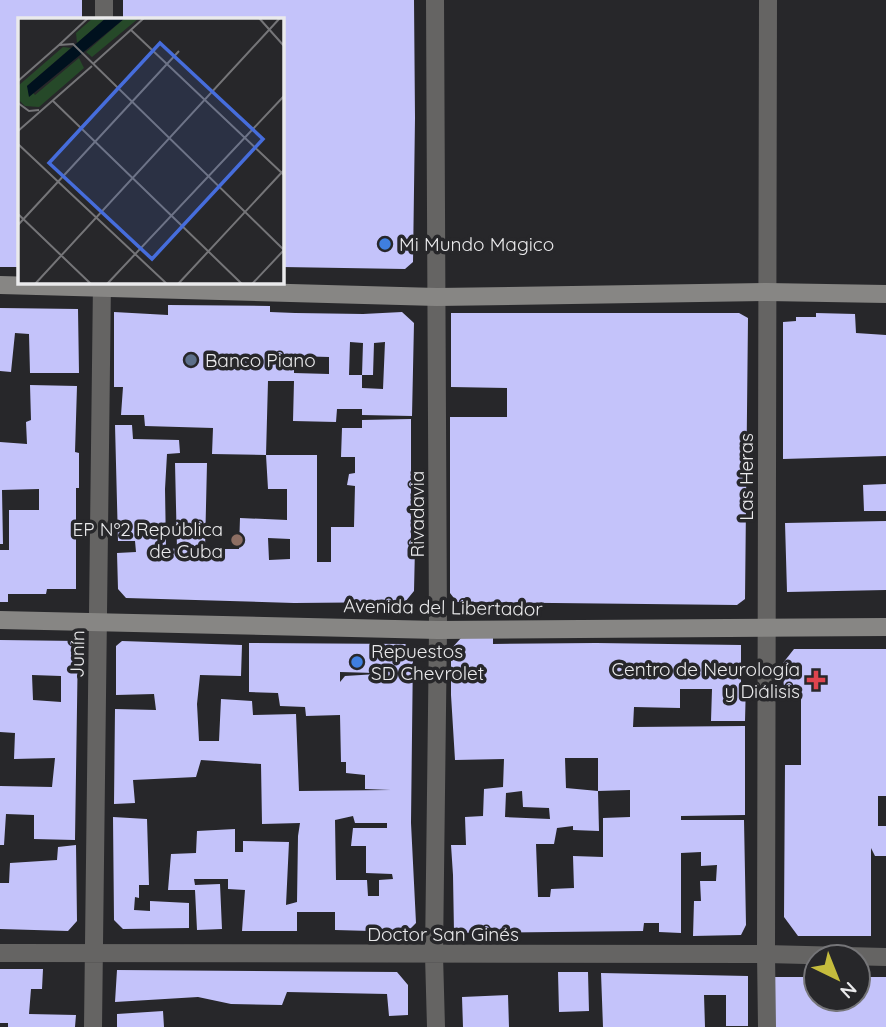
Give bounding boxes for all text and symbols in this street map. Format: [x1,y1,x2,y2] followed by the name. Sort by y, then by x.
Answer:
[18,18,284,284] inset map
[399,232,554,256] place label: Mi Mundo Magico
[377,236,393,252] marker: Mi Mundo Magico
[205,348,316,372] place label: Banco Piano
[183,352,199,368] marker: Banco Piano
[734,433,758,521] street label: Las Heras
[405,471,429,557] street label: Rivadavia
[73,517,223,563] place label: EP Nº2 República de Cuba
[229,532,245,548] marker: EP Nº2 República de Cuba
[343,593,544,621] street label: Avenida del Libertador
[65,630,89,678] street label: Junín
[371,639,484,685] place label: Repuestos SD Chevrolet
[349,654,365,670] marker: Repuestos SD Chevrolet
[612,657,800,703] place label: Centro de Neurología y Diálisis
[806,670,826,690] marker: Centro de Neurología y Diálisis
[367,922,519,946] street label: Doctor San Ginés
[802,943,872,1013] north arrow
[835,977,862,1004] text: N

